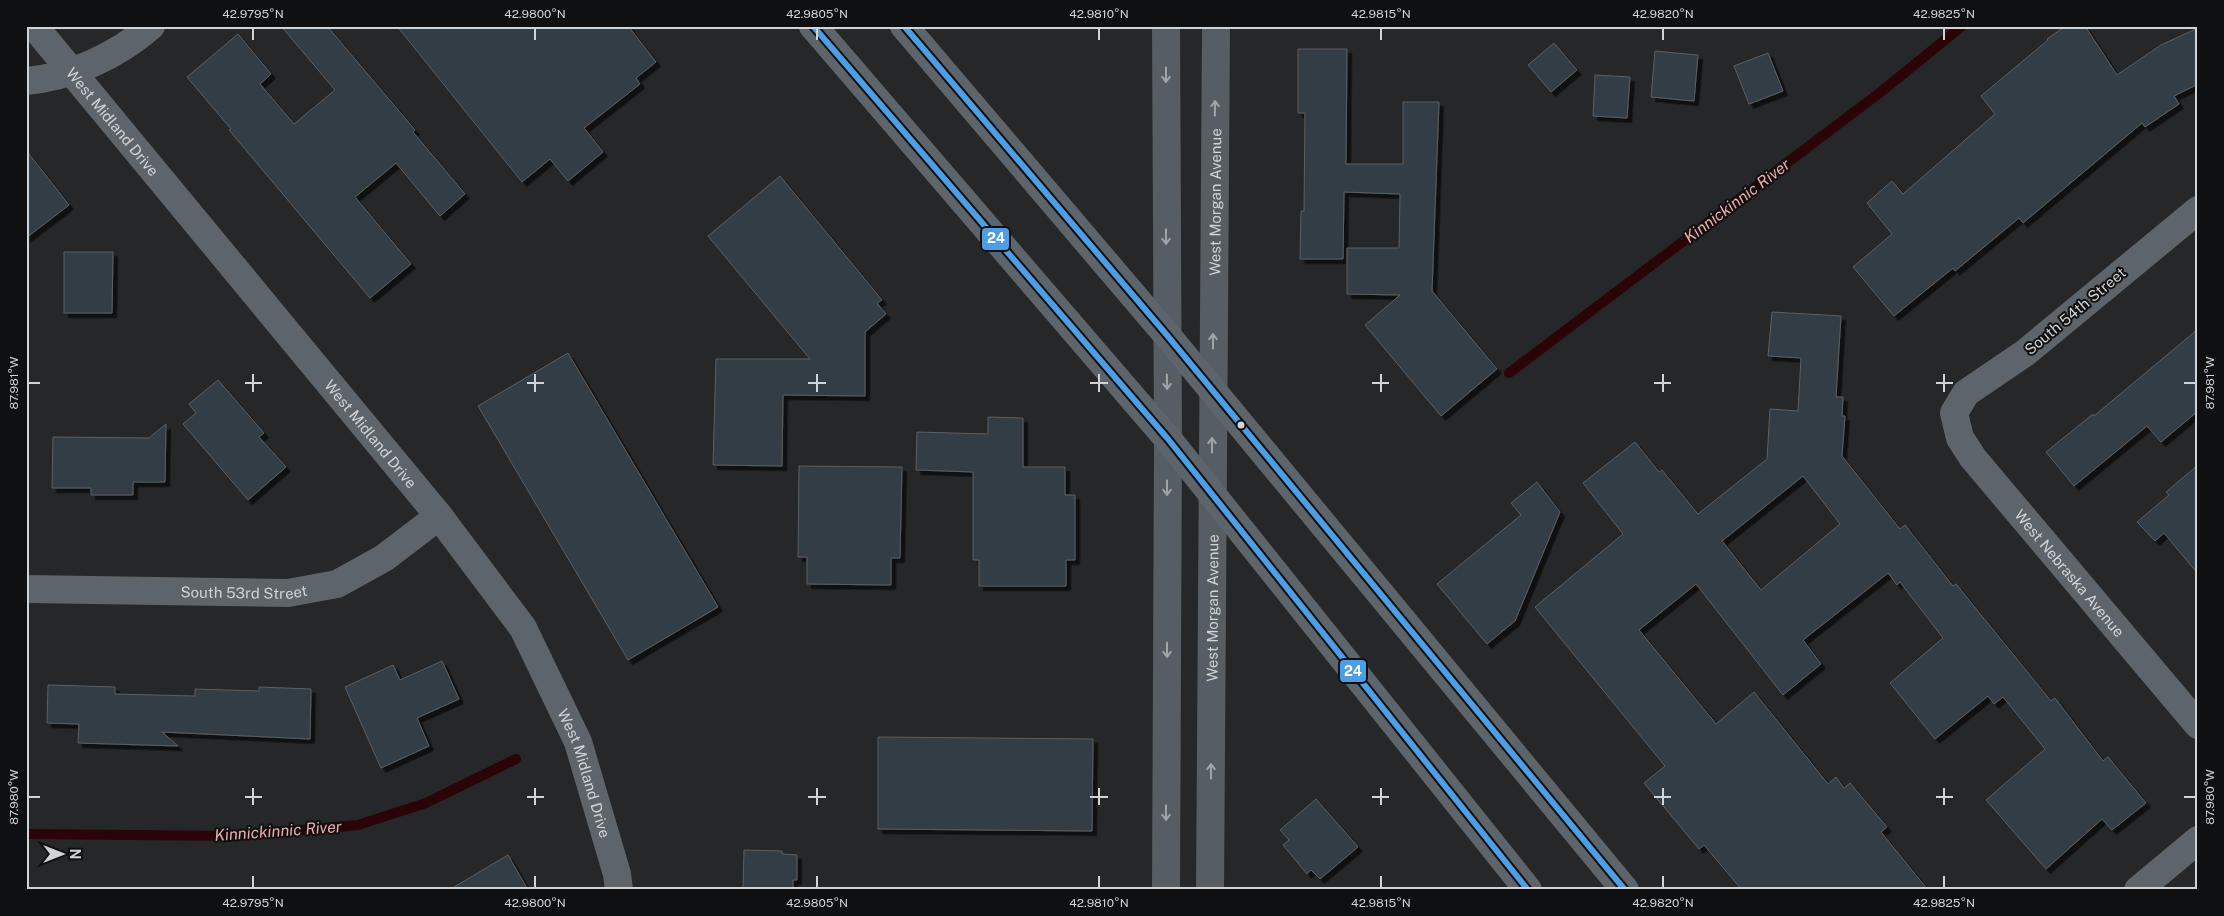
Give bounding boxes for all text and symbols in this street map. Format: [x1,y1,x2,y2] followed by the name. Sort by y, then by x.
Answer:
[222,7,284,21] text: 42.9795°N
[504,7,566,21] text: 42.9800°N
[786,7,848,21] text: 42.9805°N
[1069,7,1129,21] text: 42.9810°N
[1351,7,1411,21] text: 42.9815°N
[1632,7,1694,21] text: 42.9820°N
[1913,7,1975,21] text: 42.9825°N
[63,64,163,179] street label: West Midland Drive
[1161,66,1171,83] one-way arrow
[1210,101,1220,117] one-way arrow
[1206,128,1224,276] street label: West Morgan Avenue
[1680,154,1794,247] water label: Kinnickinnic River
[981,227,1010,251] line badge: 24
[1161,229,1171,245] one-way arrow
[987,230,1005,246] text: 24
[2021,264,2129,358] street label: South 54th Street
[1208,333,1217,349] one-way arrow
[7,356,21,410] text: 87.981°W
[2203,356,2217,410] text: 87.981°W
[1162,374,1172,390] one-way arrow
[321,376,421,491] street label: West Midland Drive
[1236,420,1246,430] unlabelled marker
[1208,438,1217,454] one-way arrow
[1162,480,1172,496] one-way arrow
[2012,506,2128,640] street label: West Nebraska Avenue
[1203,534,1221,682] street label: West Morgan Avenue
[181,581,309,602] street label: South 53rd Street
[1162,642,1172,658] one-way arrow
[1339,659,1367,683] line badge: 24
[1344,663,1362,679] text: 24
[555,706,614,840] street label: West Midland Drive
[1206,763,1216,780] one-way arrow
[7,769,21,825] text: 87.980°W
[2203,769,2217,825] text: 87.980°W
[1161,804,1171,821] one-way arrow
[214,817,343,845] water label: Kinnickinnic River
[38,828,88,878] north arrow
[67,849,83,859] text: N
[222,896,284,910] text: 42.9795°N
[504,896,566,910] text: 42.9800°N
[786,896,848,910] text: 42.9805°N
[1069,896,1129,910] text: 42.9810°N
[1351,896,1411,910] text: 42.9815°N
[1632,896,1694,910] text: 42.9820°N
[1913,896,1975,910] text: 42.9825°N

